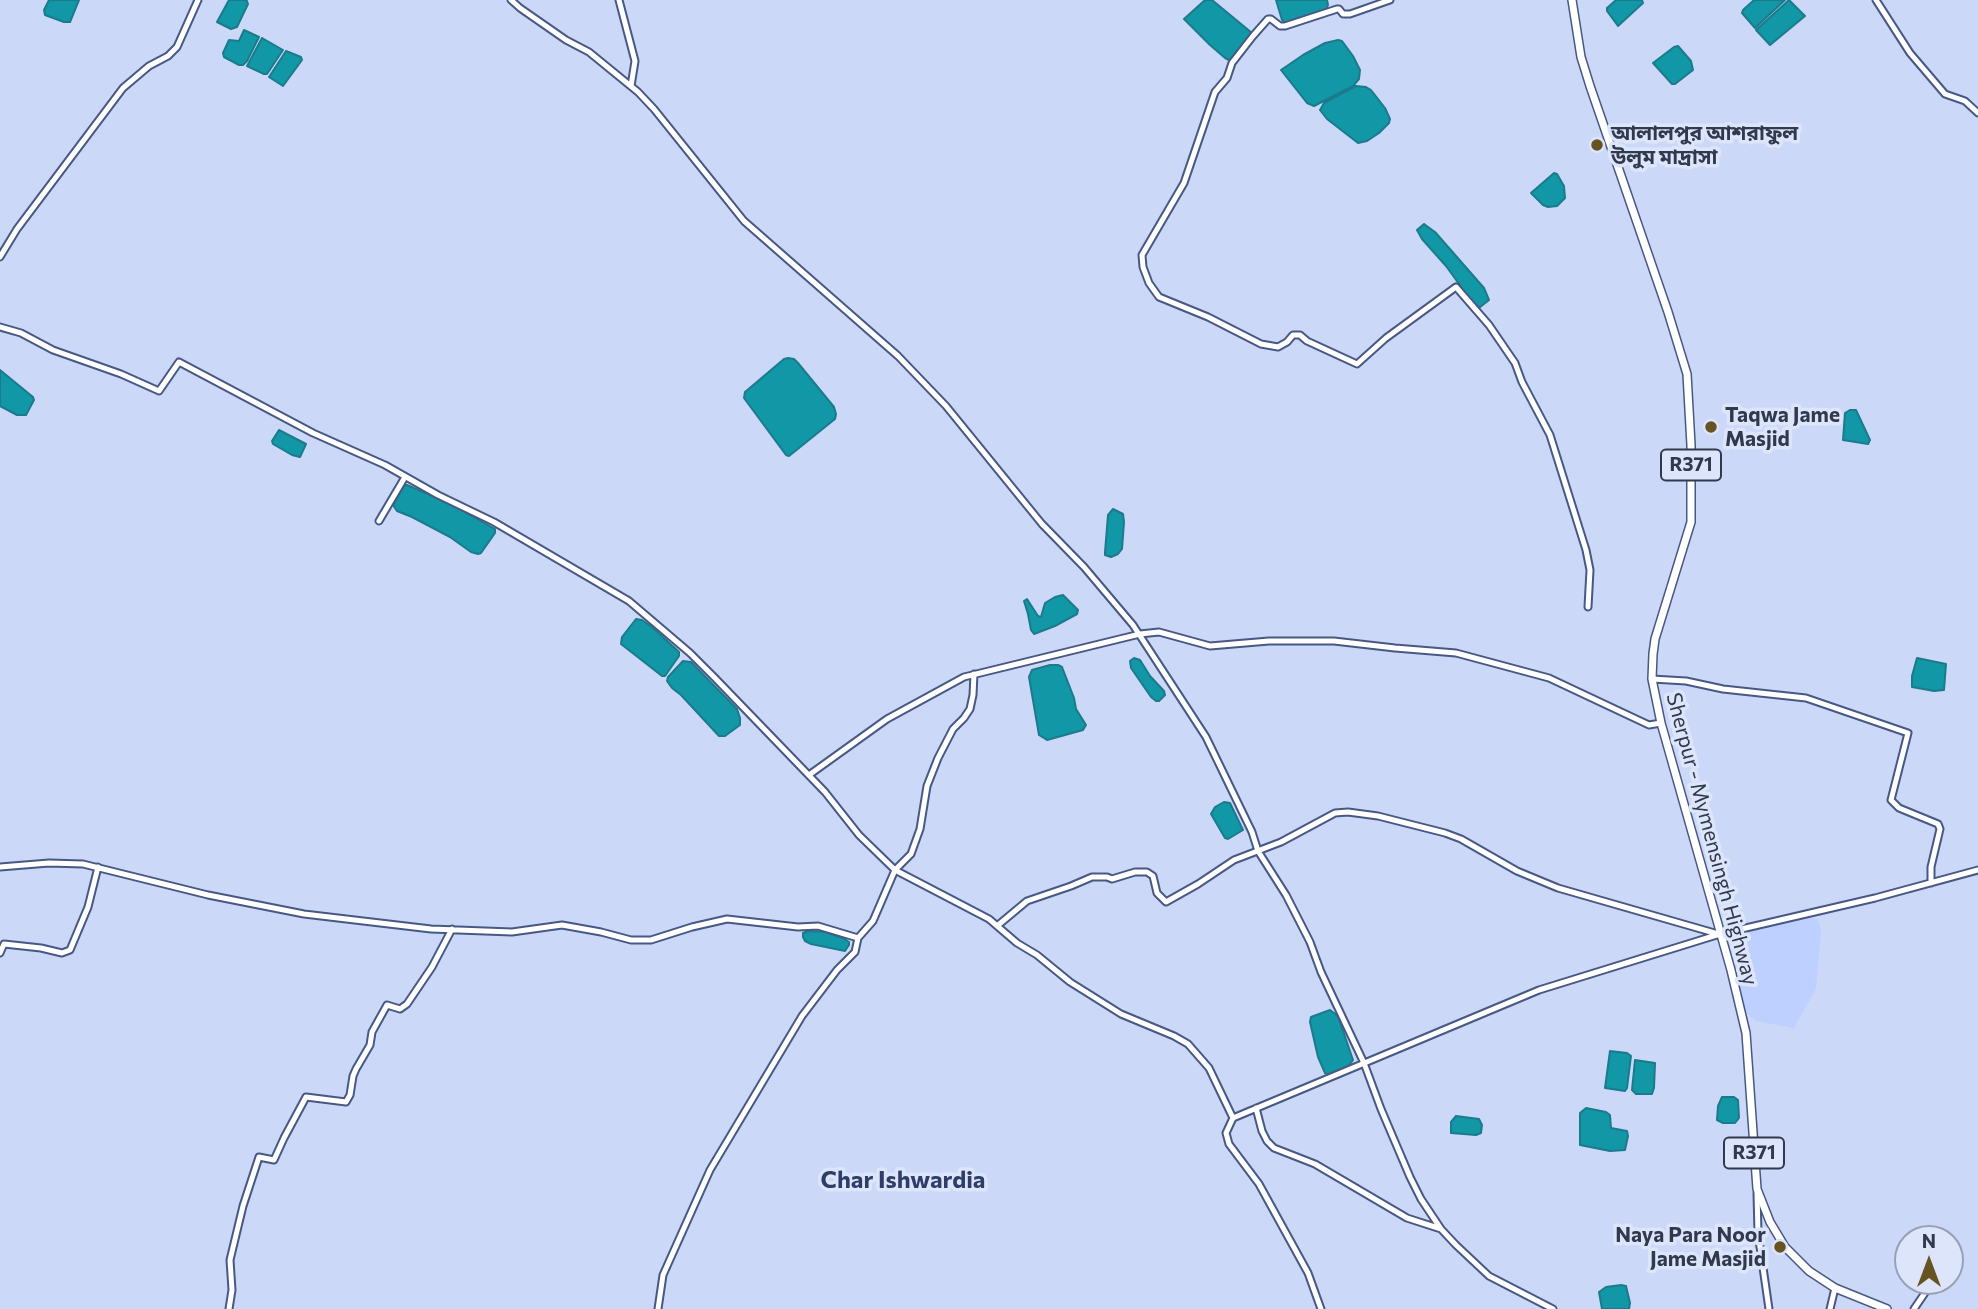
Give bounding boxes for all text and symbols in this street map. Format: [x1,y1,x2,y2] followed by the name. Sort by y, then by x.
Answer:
[1611,120,1798,170] place label: আলালপুর আশরাফুল উলুম মাদ্রাসা
[1589,137,1605,153] marker: আলালপুর আশরাফুল উলুম মাদ্রাসা
[1725,402,1840,452] place label: Taqwa Jame Masjid
[1703,419,1719,435] marker: Taqwa Jame Masjid
[1661,450,1721,480] road number: R371
[1661,690,1763,988] street label: Sherpur - Mymensingh Highway
[1724,1138,1784,1168] road number: R371
[820,1166,986,1194] district label: Char Ishwardia
[1615,1222,1766,1272] place label: Naya Para Noor Jame Masjid
[1894,1225,1964,1295] north arrow
[1922,1229,1936,1252] text: N
[1772,1239,1788,1255] marker: Naya Para Noor Jame Masjid

